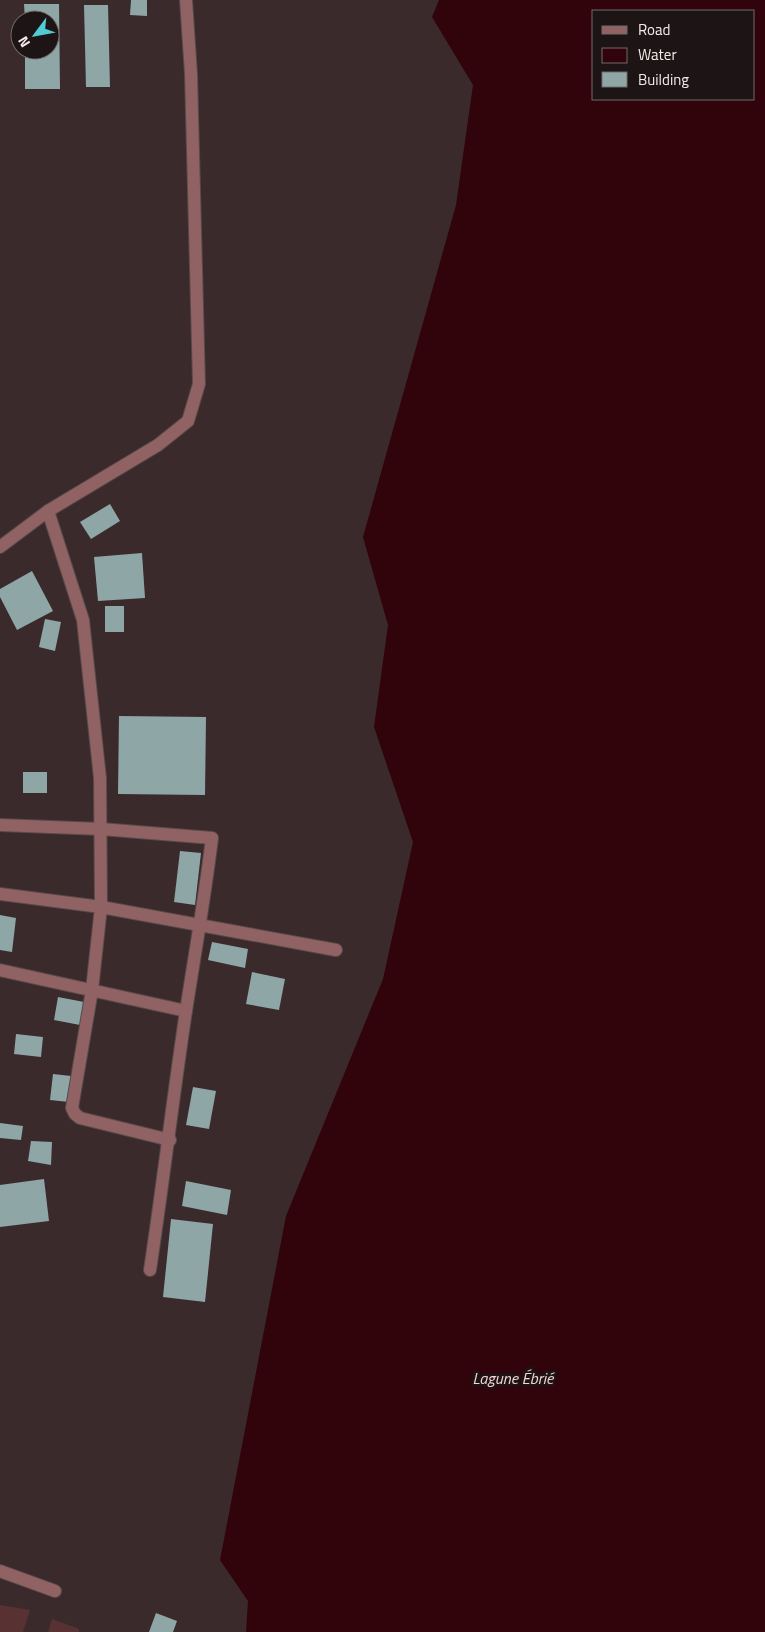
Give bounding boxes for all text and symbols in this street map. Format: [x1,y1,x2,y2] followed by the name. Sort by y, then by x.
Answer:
[10,10,60,60] north arrow
[592,10,755,100] legend
[638,18,670,41] text: Road
[12,32,35,52] text: N
[638,43,677,66] text: Water
[638,68,689,91] text: Building
[473,1366,555,1390] water label: Lagune Ébrié

